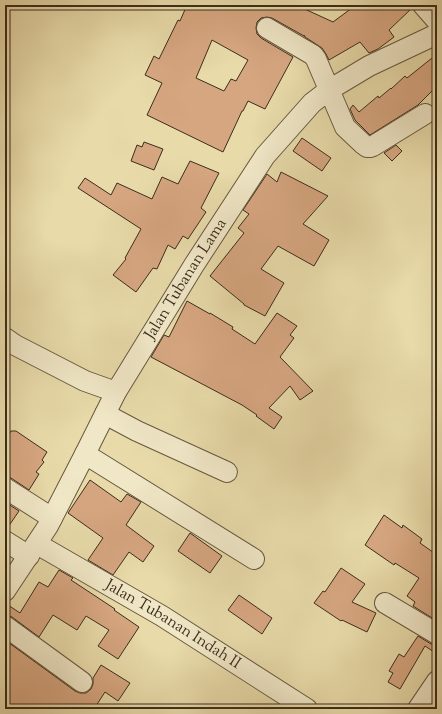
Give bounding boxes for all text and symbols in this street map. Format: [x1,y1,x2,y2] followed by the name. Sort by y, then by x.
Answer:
[139,213,233,345] street label: Jalan Tubanan Lama
[100,573,245,675] street label: Jalan Tubanan Indah II

